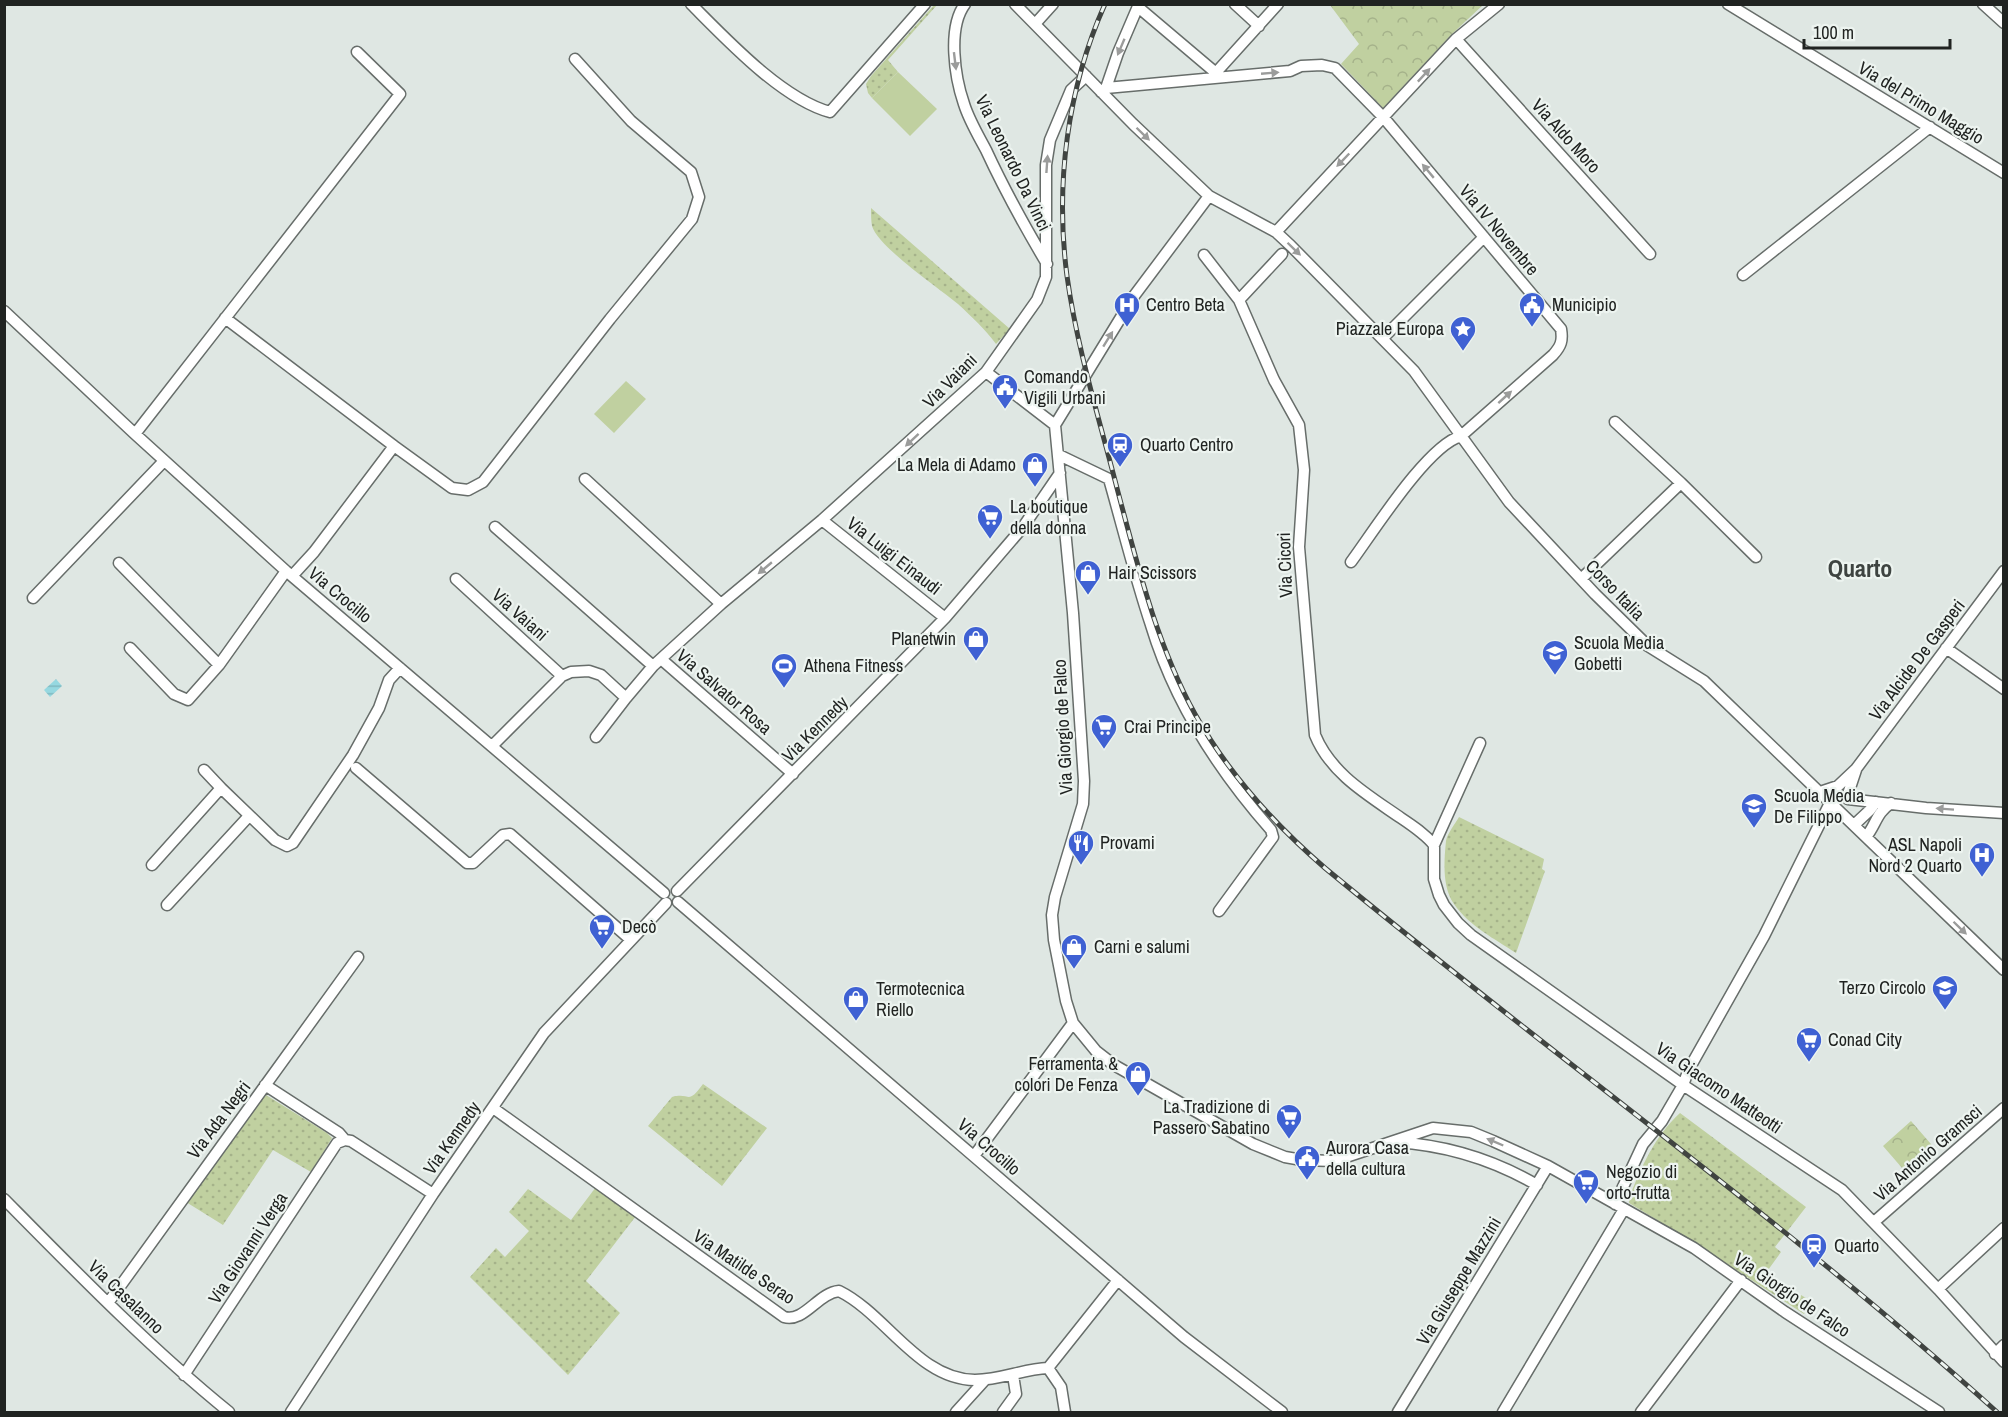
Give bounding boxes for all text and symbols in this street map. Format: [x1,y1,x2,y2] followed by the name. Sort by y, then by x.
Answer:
[1804,12,1950,50] scale bar
[1813,20,1854,45] text: 100 m
[1116,38,1125,56] one-way arrow
[951,52,960,71] one-way arrow
[1854,55,1989,150] street label: Via del Primo Maggio
[1261,68,1280,77] one-way arrow
[1416,68,1430,82] one-way arrow
[970,90,1057,235] street label: Via Leonardo Da Vinci
[1526,93,1607,178] street label: Via Aldo Moro
[1135,126,1149,140] one-way arrow
[1337,153,1351,167] one-way arrow
[1042,154,1052,173] one-way arrow
[1422,164,1435,179] one-way arrow
[1454,179,1545,281] street label: Via IV Novembre
[1286,241,1300,255] one-way arrow
[1112,290,1142,328] hospital icon: Centro Beta
[1517,290,1547,328] public building icon: Municipio
[1146,292,1225,317] place label: Centro Beta
[1552,292,1617,317] place label: Municipio
[1448,314,1478,352] place icon: Piazzale Europa
[1336,316,1444,341] place label: Piazzale Europa
[1102,331,1113,347] one-way arrow
[917,348,982,413] street label: Via Vaiani
[1024,364,1106,410] place label: Comando Vigili Urbani
[990,372,1020,410] public building icon: Comando Vigili Urbani
[1497,391,1512,404] one-way arrow
[1105,430,1135,468] station icon: Quarto Centro
[1140,432,1234,457] place label: Quarto Centro
[905,433,920,446] one-way arrow
[1020,450,1050,488] shop icon: La Mela di Adamo
[897,452,1016,477] place label: La Mela di Adamo
[1010,494,1088,540] place label: La boutique della donna
[975,502,1005,540] supermarket icon: La boutique della donna
[842,511,947,601] street label: Via Luigi Einaudi
[1271,532,1298,598] street label: Via Cicori
[1828,552,1892,584] district label: Quarto
[1580,554,1651,625] street label: Corso Italia
[1073,558,1103,596] shop icon: Hair Scissors
[1108,560,1197,585] place label: Hair Scissors
[303,561,377,629] street label: Via Crocillo
[757,561,773,574] one-way arrow
[487,583,554,647] street label: Via Vaiani
[1863,594,1970,725] street label: Via Alcide De Gasperi
[961,624,991,662] shop icon: Planetwin
[891,626,956,651] place label: Planetwin
[1574,630,1664,676] place label: Scuola Media Gobetti
[1540,638,1570,676] school or university icon: Scuola Media Gobetti
[671,643,777,740] street label: Via Salvator Rosa
[769,651,799,689] sports icon: Athena Fitness
[803,653,903,678] place label: Athena Fitness
[1046,659,1079,795] street label: Via Giorgio de Falco
[776,690,854,767] street label: Via Kennedy
[1089,712,1119,750] supermarket icon: Crai Principe
[1124,714,1211,739] place label: Crai Principe
[1774,783,1864,829] place label: Scuola Media De Filippo
[1739,791,1769,829] school or university icon: Scuola Media De Filippo
[1936,804,1955,814] one-way arrow
[1066,828,1096,866] restaurant icon: Provami
[1100,830,1155,855] place label: Provami
[1868,832,1962,878] place label: ASL Napoli Nord 2 Quarto
[1967,840,1997,878] hospital icon: ASL Napoli Nord 2 Quarto
[587,912,617,950] supermarket icon: Decò
[622,914,656,939] place label: Decò
[1953,921,1968,935] one-way arrow
[1059,932,1089,970] shop icon: Carni e salumi
[1094,934,1190,959] place label: Carni e salumi
[1930,973,1960,1011] school or university icon: Terzo Circolo
[1839,975,1926,1000] place label: Terzo Circolo
[876,976,965,1022] place label: Termotecnica Riello
[841,984,871,1022] shop icon: Termotecnica Riello
[1794,1025,1824,1063] supermarket icon: Conad City
[1828,1027,1902,1052] place label: Conad City
[1651,1036,1787,1139] street label: Via Giacomo Matteotti
[1015,1051,1118,1097] place label: Ferramenta & colori De Fenza
[1123,1059,1153,1097] shop icon: Ferramenta & colori De Fenza
[181,1076,256,1164] street label: Via Ada Negri
[1153,1094,1270,1140] place label: La Tradizione di Passero Sabatino
[417,1096,486,1179] street label: Via Kennedy
[1868,1099,1987,1207] street label: Via Antonio Gramsci
[1274,1102,1304,1140] supermarket icon: La Tradizione di Passero Sabatino
[952,1112,1026,1181] street label: Via Crocillo
[1325,1135,1409,1181] place label: Aurora Casa della cultura
[1486,1137,1504,1146] one-way arrow
[1292,1143,1322,1181] public building icon: Aurora Casa della cultura
[1606,1159,1677,1205] place label: Negozio di orto-frutta
[1571,1167,1601,1205] supermarket icon: Negozio di orto-frutta
[202,1187,293,1308] street label: Via Giovanni Verga
[1410,1212,1507,1350] street label: Via Giuseppe Mazzini
[688,1223,800,1310] street label: Via Matilde Serao
[1799,1231,1829,1269] station icon: Quarto
[1834,1233,1879,1258] place label: Quarto
[1729,1246,1855,1343] street label: Via Giorgio de Falco
[83,1254,170,1339] street label: Via Casalanno

